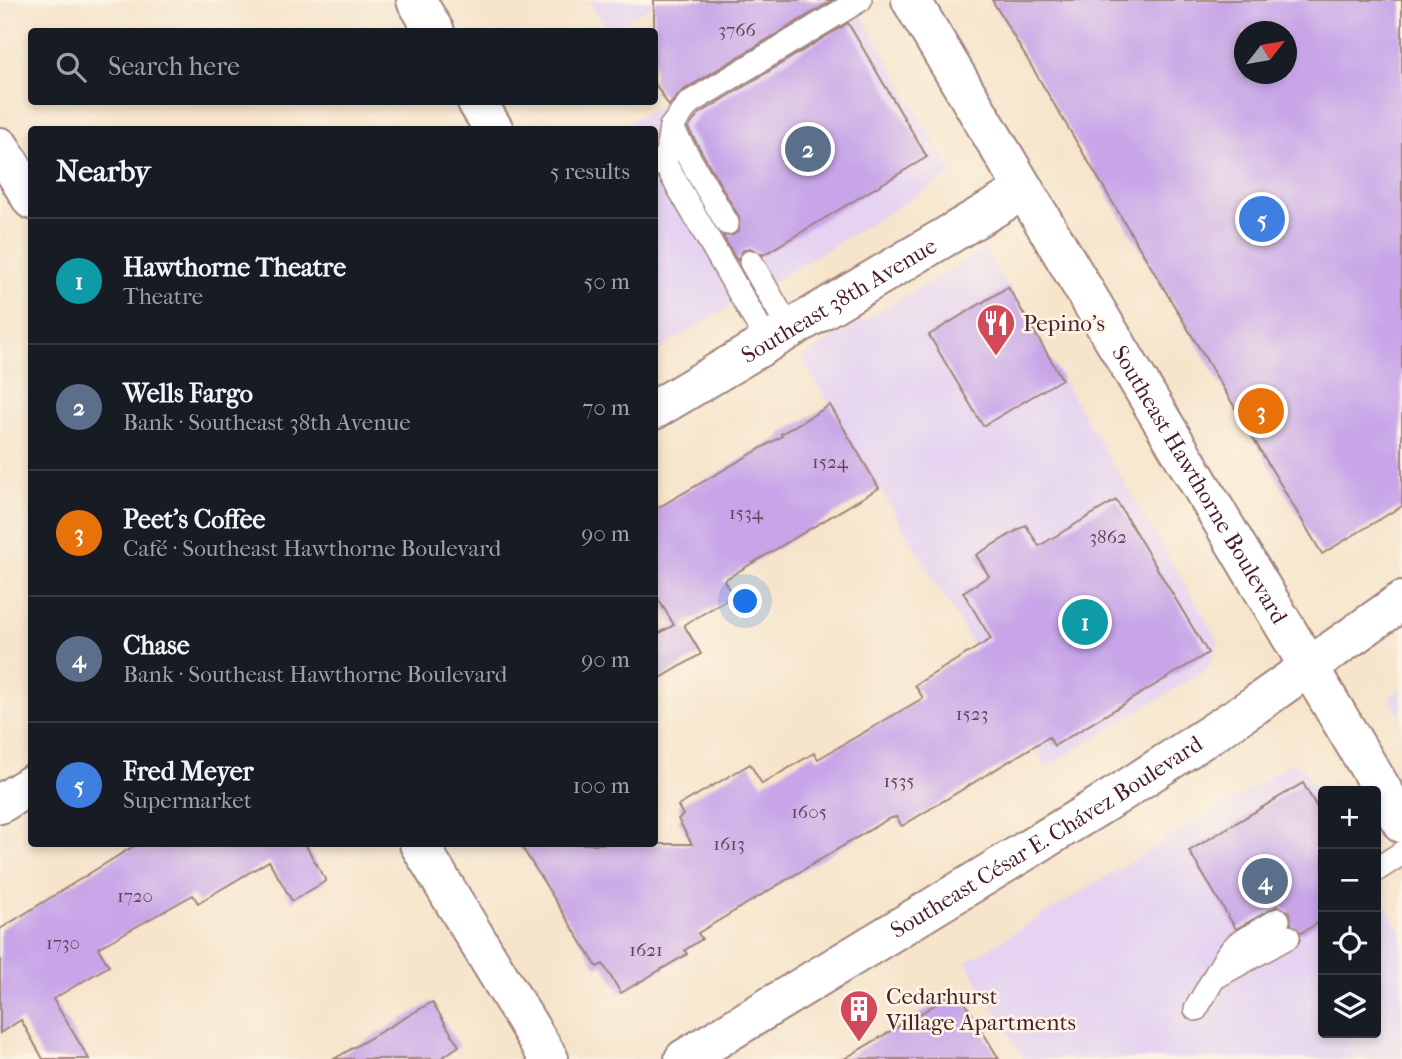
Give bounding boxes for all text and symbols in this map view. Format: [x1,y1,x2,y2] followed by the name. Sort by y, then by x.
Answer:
[718,19,756,41] house number: 3766
[1234,21,1297,84] north arrow
[28,28,658,105] search box
[52,48,90,86] icon: search
[108,51,240,82] text: Search here
[785,123,831,175] pin: 2
[56,154,151,189] text: Nearby
[550,158,630,185] text: 5 results
[1239,193,1285,245] pin: 5
[737,232,942,369] street label: Southeast 38th Avenue
[123,252,346,283] text: Hawthorne Theatre
[75,268,83,295] text: 1
[583,268,630,295] text: 50 m
[123,283,203,310] text: Theatre
[975,302,1017,357] restaurant icon: Pepino's
[1023,310,1105,337] place label: Pepino's
[1106,341,1293,629] street label: Southeast Hawthorne Boulevard
[123,378,253,409] text: Wells Fargo
[1238,385,1284,437] pin: 3
[73,394,85,421] text: 2
[582,394,630,421] text: 70 m
[123,409,411,436] text: Bank · Southeast 38th Avenue
[812,451,849,473] house number: 1524
[729,502,764,524] house number: 1534
[123,504,265,535] text: Peet's Coffee
[74,520,84,547] text: 3
[581,520,630,547] text: 90 m
[1089,526,1127,548] house number: 3862
[123,535,501,562] text: Café · Southeast Hawthorne Boulevard
[728,584,762,618] your location
[1062,596,1108,648] pin: 1
[123,630,190,661] text: Chase
[72,646,86,673] text: 4
[581,646,630,673] text: 90 m
[123,661,507,688] text: Bank · Southeast Hawthorne Boulevard
[956,703,988,725] house number: 1523
[885,730,1208,944] street label: Southeast César E. Chávez Boulevard
[123,756,254,787] text: Fred Meyer
[884,770,914,792] house number: 1535
[74,772,84,799] text: 5
[572,772,630,799] text: 100 m
[1318,786,1381,1038] map controls
[1318,786,1381,849] button: +
[123,787,252,814] text: Supermarket
[791,801,827,823] house number: 1605
[713,833,745,855] house number: 1613
[1318,849,1381,912] button: −
[1242,855,1288,907] pin: 4
[117,885,153,907] house number: 1720
[1318,912,1381,975] button: locate
[46,932,80,954] house number: 1730
[629,939,663,961] house number: 1621
[1318,975,1381,1038] button: layers
[885,983,1076,1036] place label: Cedarhurst Village Apartments
[838,988,880,1043] building icon: Cedarhurst Village Apartments

